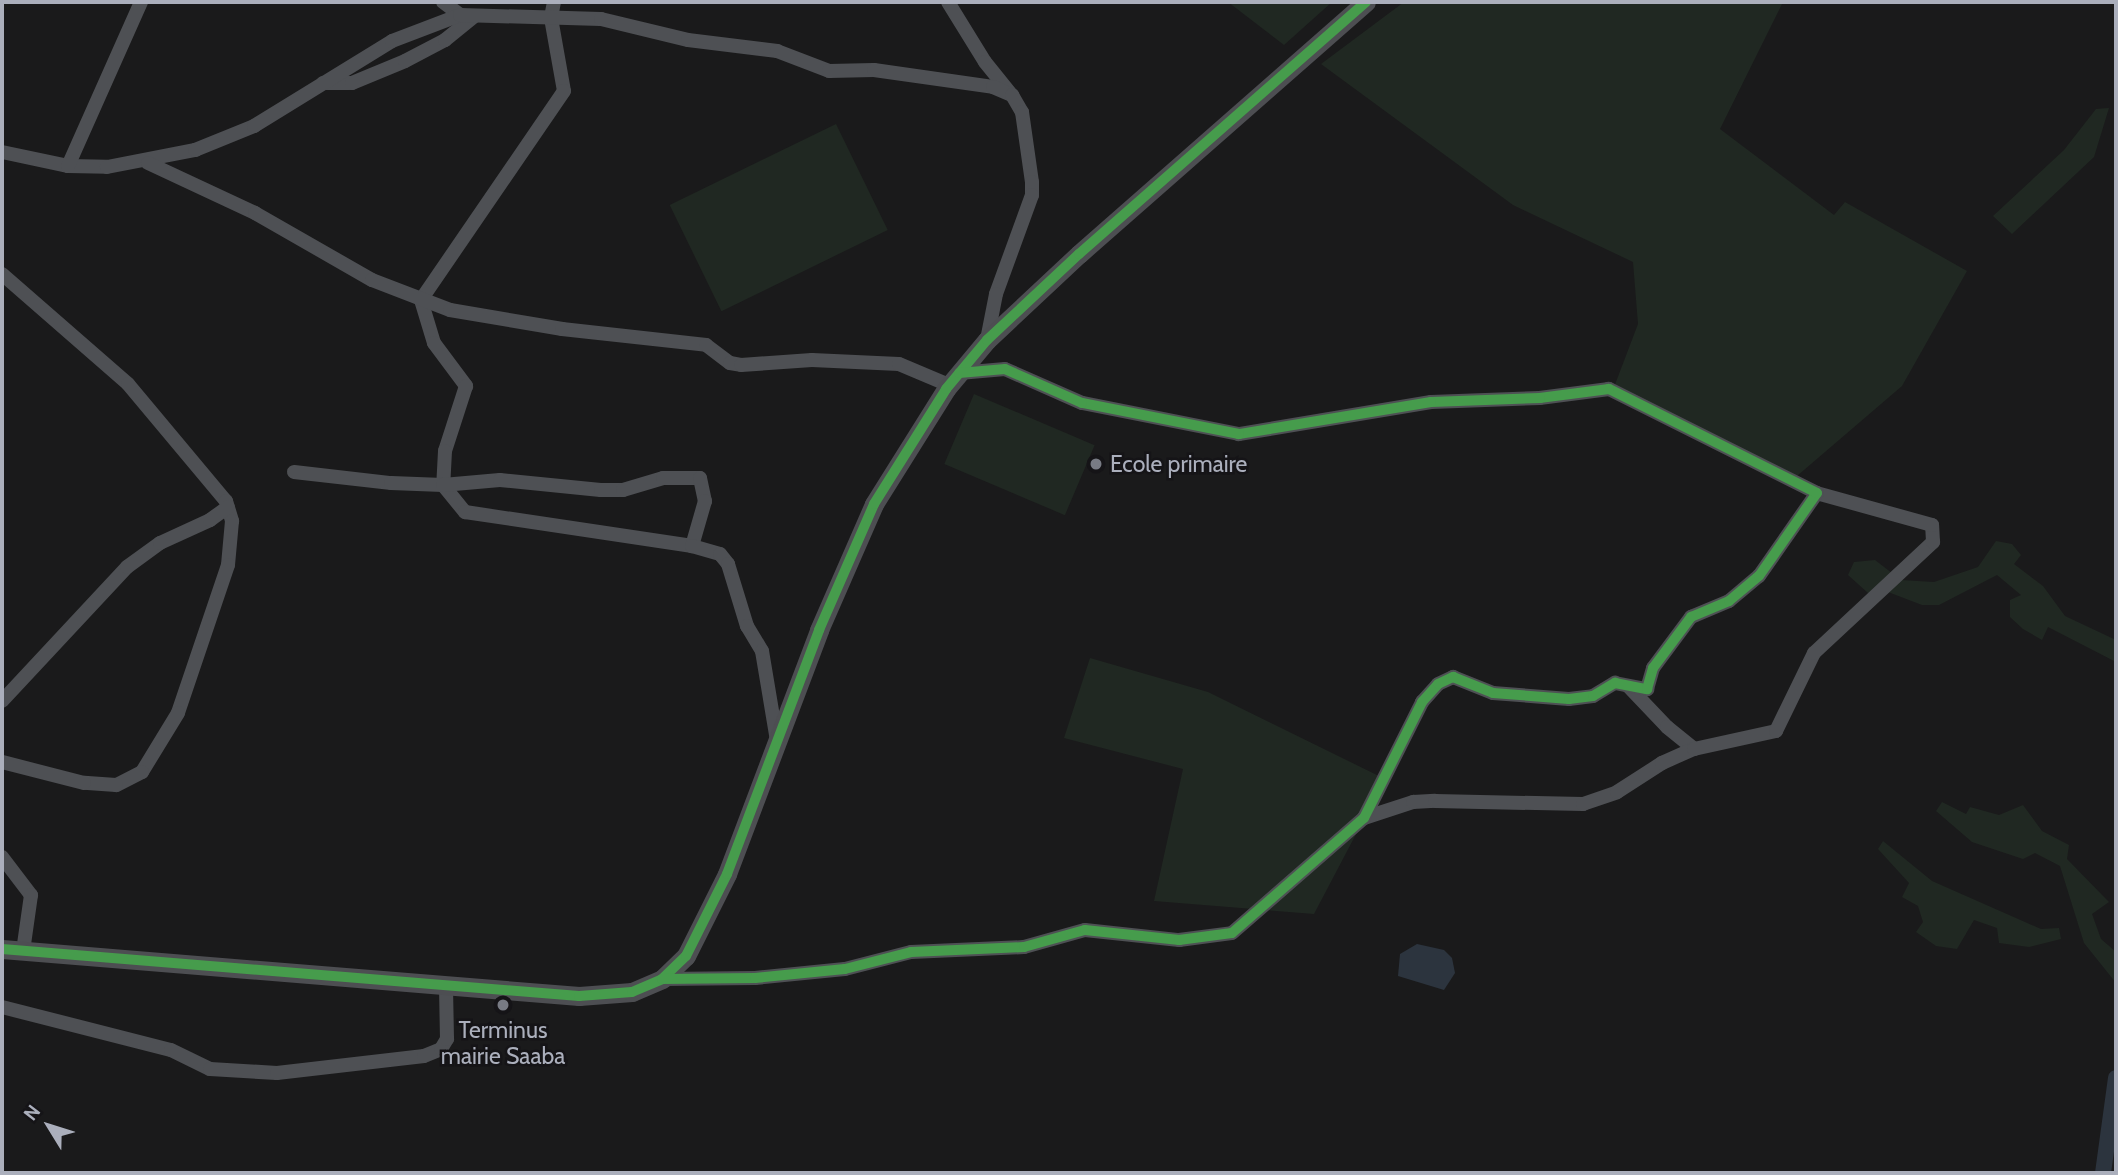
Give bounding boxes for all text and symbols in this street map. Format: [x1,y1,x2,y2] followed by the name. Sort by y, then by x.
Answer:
[1110,450,1247,478] place label: Ecole primaire
[1088,456,1104,472] marker: Ecole primaire
[495,997,511,1013] marker: Terminus mairie Saaba
[441,1016,565,1070] place label: Terminus mairie Saaba
[14,1091,84,1161] north arrow
[19,1100,45,1125] text: N

